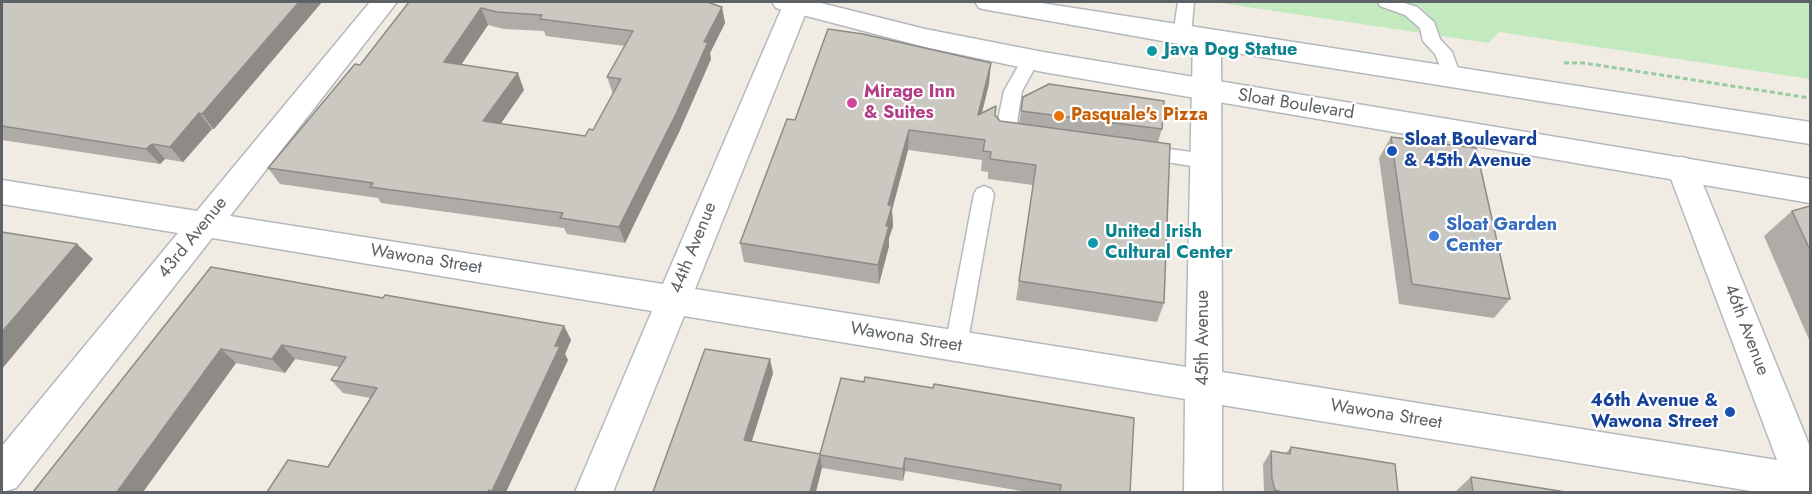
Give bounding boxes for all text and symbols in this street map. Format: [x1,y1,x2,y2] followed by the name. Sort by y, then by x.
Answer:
[1164,40,1297,62] place label: Java Dog Statue
[1145,44,1159,58] marker: Java Dog Statue
[864,82,955,124] place label: Mirage Inn & Suites
[1236,85,1356,125] street label: Sloat Boulevard
[845,96,859,110] marker: Mirage Inn & Suites
[1071,105,1208,127] place label: Pasquale's Pizza
[1052,109,1066,123] marker: Pasquale's Pizza
[1404,130,1537,172] place label: Sloat Boulevard & 45th Avenue
[1385,144,1399,158] marker: Sloat Boulevard & 45th Avenue
[154,193,232,283] street label: 43rd Avenue
[666,199,722,297] street label: 44th Avenue
[1446,215,1557,258] place label: Sloat Garden Center
[1105,222,1233,264] place label: United Irish Cultural Center
[1427,229,1441,243] marker: Sloat Garden Center
[1086,236,1100,250] marker: United Irish Cultural Center
[369,241,483,279] street label: Wawona Street
[1719,281,1773,379] street label: 46th Avenue
[1193,290,1215,386] street label: 45th Avenue
[849,319,963,357] street label: Wawona Street
[1590,391,1718,434] place label: 46th Avenue & Wawona Street
[1329,396,1443,434] street label: Wawona Street
[1723,405,1737,419] marker: 46th Avenue & Wawona Street

